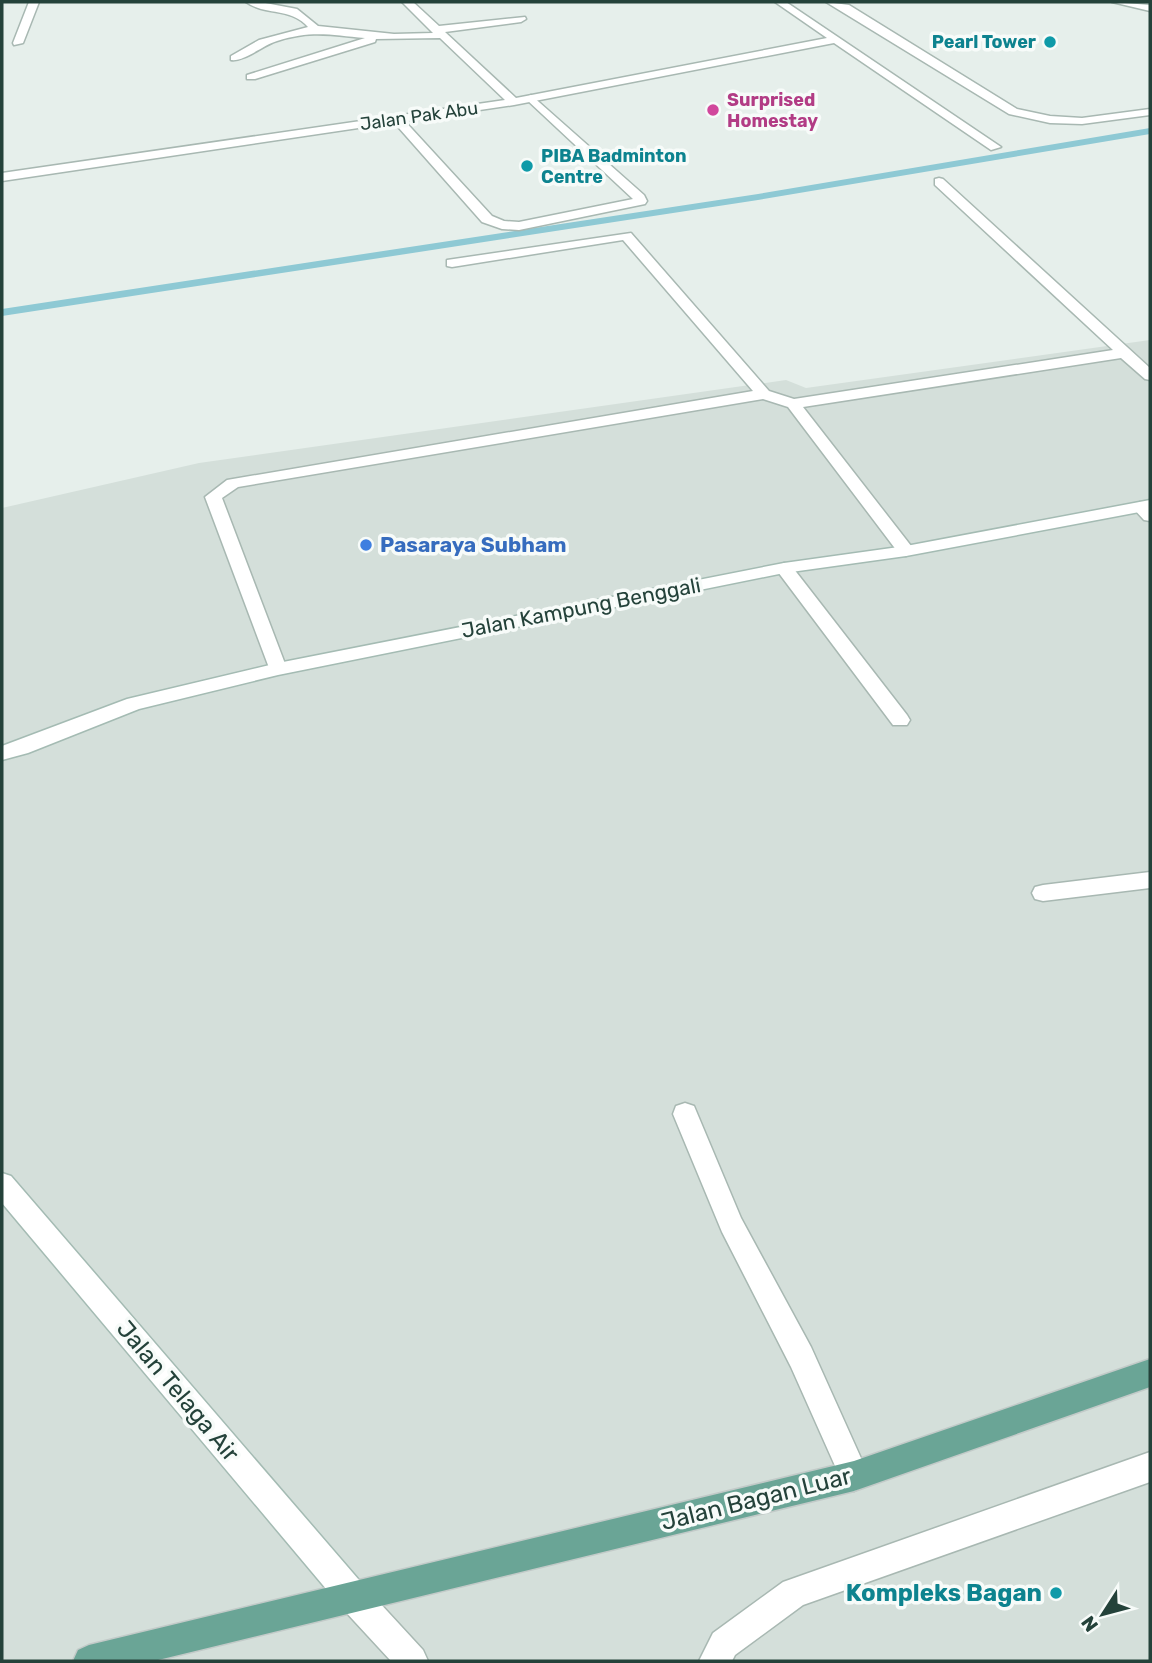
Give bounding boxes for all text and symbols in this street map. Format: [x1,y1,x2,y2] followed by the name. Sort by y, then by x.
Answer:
[932,31,1036,53] place label: Pearl Tower
[1042,34,1058,50] marker: Pearl Tower
[727,89,818,132] place label: Surprised Homestay
[359,97,479,135] street label: Jalan Pak Abu
[705,102,721,118] marker: Surprised Homestay
[541,145,687,188] place label: PIBA Badminton Centre
[519,158,535,174] marker: PIBA Badminton Centre
[380,532,567,557] place label: Pasaraya Subham
[358,537,374,553] marker: Pasaraya Subham
[459,572,703,643] street label: Jalan Kampung Benggali
[111,1315,245,1467] street label: Jalan Telaga Air
[658,1462,854,1536] street label: Jalan Bagan Luar
[846,1579,1042,1607] place label: Kompleks Bagan
[1068,1579,1138,1649] north arrow
[1048,1585,1064,1601] marker: Kompleks Bagan
[1076,1611,1103,1636] text: N

